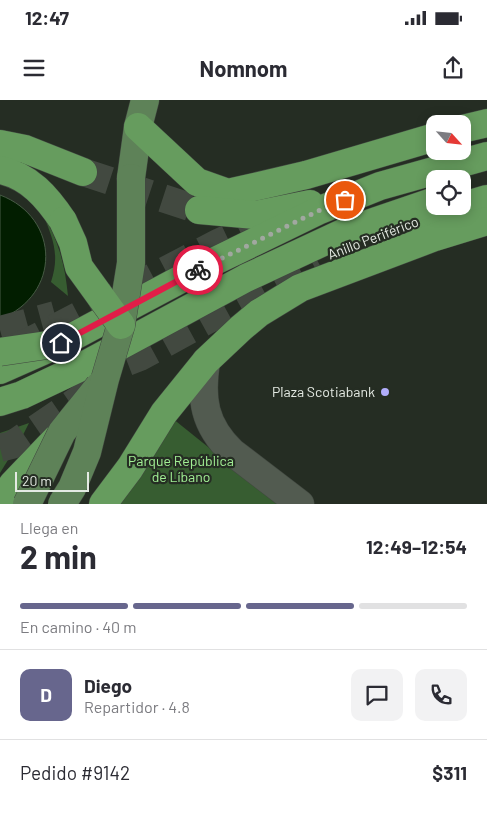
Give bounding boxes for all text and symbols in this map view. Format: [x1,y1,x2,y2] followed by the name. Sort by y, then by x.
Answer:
[25,6,69,29] text: 12:47
[20,54,48,82] icon: menu
[439,54,467,82] icon: share
[200,55,287,81] text: Nomnom
[426,115,471,160] north arrow
[426,115,471,215] map controls
[426,170,471,215] button: locate
[324,179,366,221] pin
[331,186,359,214] icon: bag
[325,212,421,263] street label: Anillo Periférico
[173,245,223,295] courier
[184,256,212,284] icon: bike
[40,322,82,364] pin
[47,329,75,357] icon: home
[272,383,375,400] place label: Plaza Scotiabank
[379,386,391,398] marker: Plaza Scotiabank
[128,452,234,485] park label: Parque República de Líbano
[15,469,89,492] scale bar
[22,472,52,489] text: 20 m
[20,518,78,537] text: Llega en
[366,535,467,558] text: 12:49–12:54
[20,537,97,575] text: 2 min
[20,617,137,636] text: En camino · 40 m
[351,669,403,721] button: chat
[415,669,467,721] button: phone
[84,674,132,697] text: Diego
[40,683,52,706] text: D
[84,697,190,716] text: Repartidor · 4.8
[20,761,130,784] text: Pedido #9142
[432,761,467,784] text: $311

